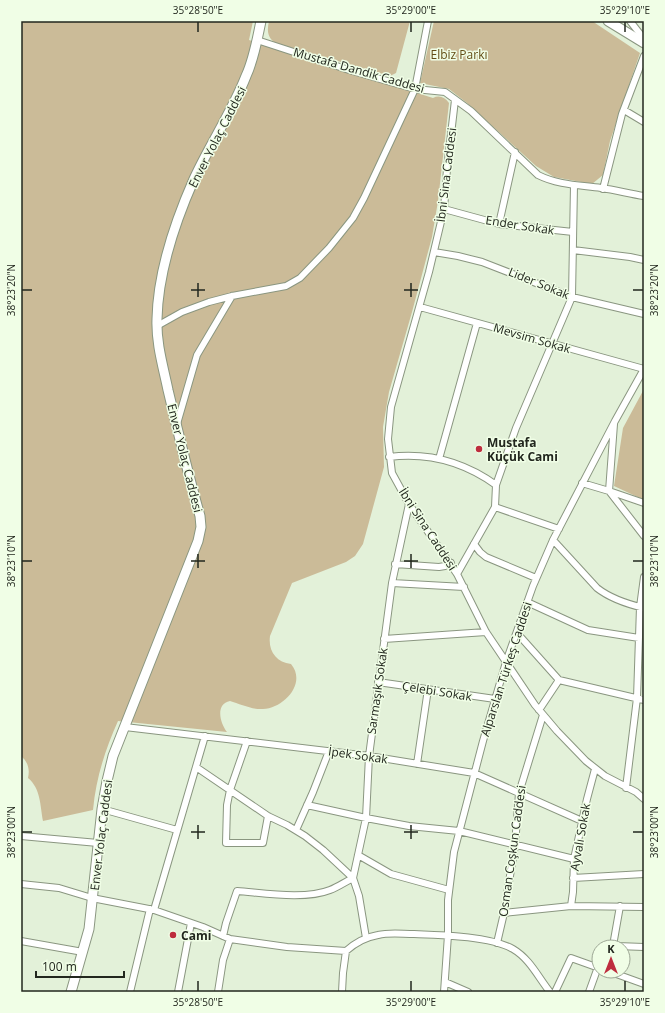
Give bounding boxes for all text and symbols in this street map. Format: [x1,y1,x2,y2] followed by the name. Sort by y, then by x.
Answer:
[173,3,223,17] text: 35°28'50"E
[386,3,436,17] text: 35°29'00"E
[600,3,650,17] text: 35°29'10"E
[292,43,426,97] street label: Mustafa Dandik Caddesi
[431,46,487,63] park label: Elbiz Parkı
[184,83,250,191] street label: Enver Yolaç Caddesi
[432,127,460,223] street label: İbni Sina Caddesi
[484,211,556,239] street label: Ender Sokak
[506,263,573,303] street label: Lider Sokak
[4,264,18,316] text: 38°23'20"N
[647,264,661,316] text: 38°23'20"N
[491,319,573,357] street label: Mevsim Sokak
[163,402,207,514] street label: Enver Yolaç Caddesi
[487,434,558,465] place label: Mustafa Küçük Cami
[474,444,484,454] marker: Mustafa Küçük Cami
[395,484,461,574] street label: İbni Sina Caddesi
[4,535,18,587] text: 38°23'10"N
[647,535,661,587] text: 38°23'10"N
[476,600,536,738] street label: Alparslan Türkeş Caddesi
[363,646,392,735] street label: Sarmaşık Sokak
[401,677,474,705] street label: Çelebi Sokak
[327,742,390,768] street label: İpek Sokak
[86,779,116,891] street label: Enver Yolaç Caddesi
[494,784,530,918] street label: Osman Coşkun Caddesi
[566,801,594,872] street label: Ayvalı Sokak
[4,806,18,858] text: 38°23'00"N
[647,806,661,858] text: 38°23'00"N
[181,927,211,944] place label: Cami
[168,930,178,940] marker: Cami
[591,939,631,979] north arrow
[607,941,615,956] text: K
[36,953,124,979] scale bar
[42,958,77,975] text: 100 m
[173,995,223,1009] text: 35°28'50"E
[386,995,436,1009] text: 35°29'00"E
[600,995,650,1009] text: 35°29'10"E

